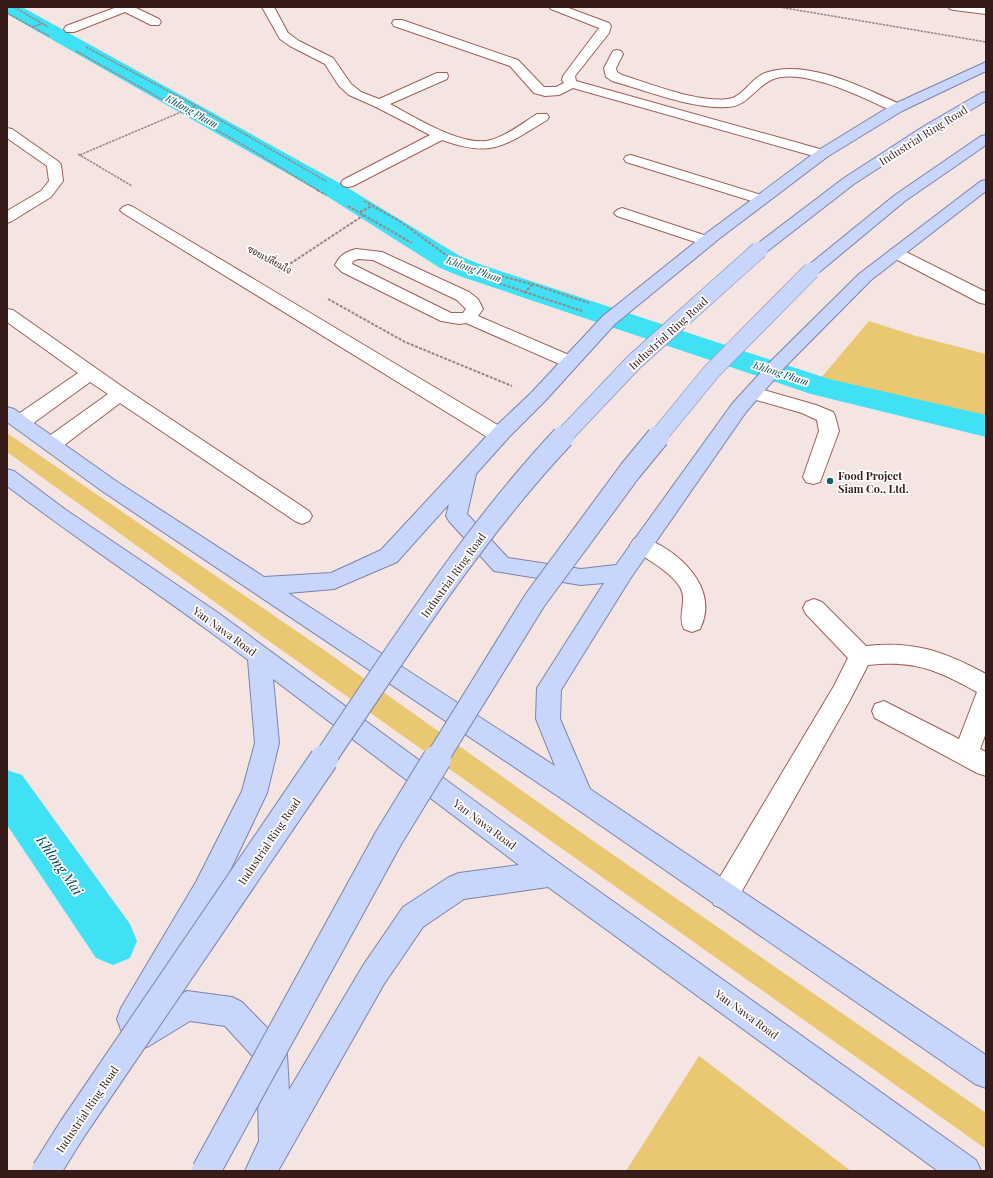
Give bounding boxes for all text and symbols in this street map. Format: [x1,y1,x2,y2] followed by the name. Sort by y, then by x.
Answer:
[163,90,221,131] water label: Khlong Phum
[876,101,971,168] street label: Industrial Ring Road
[246,240,295,276] street label: ซอยเปลี่ยมใจ
[444,252,503,285] water label: Khlong Phum
[625,293,711,373] street label: Industrial Ring Road
[750,357,811,389] water label: Khlong Phum
[838,468,909,496] place label: Food Project Siam Co., Ltd.
[825,476,835,486] marker: Food Project Siam Co., Ltd.
[417,529,489,621] street label: Industrial Ring Road
[189,602,260,659] street label: Yan Nawa Road
[234,794,304,887] street label: Industrial Ring Road
[450,795,520,853] street label: Yan Nawa Road
[32,830,88,899] water label: Khlong Mai
[711,985,782,1042] street label: Yan Nawa Road
[52,1062,122,1155] street label: Industrial Ring Road

